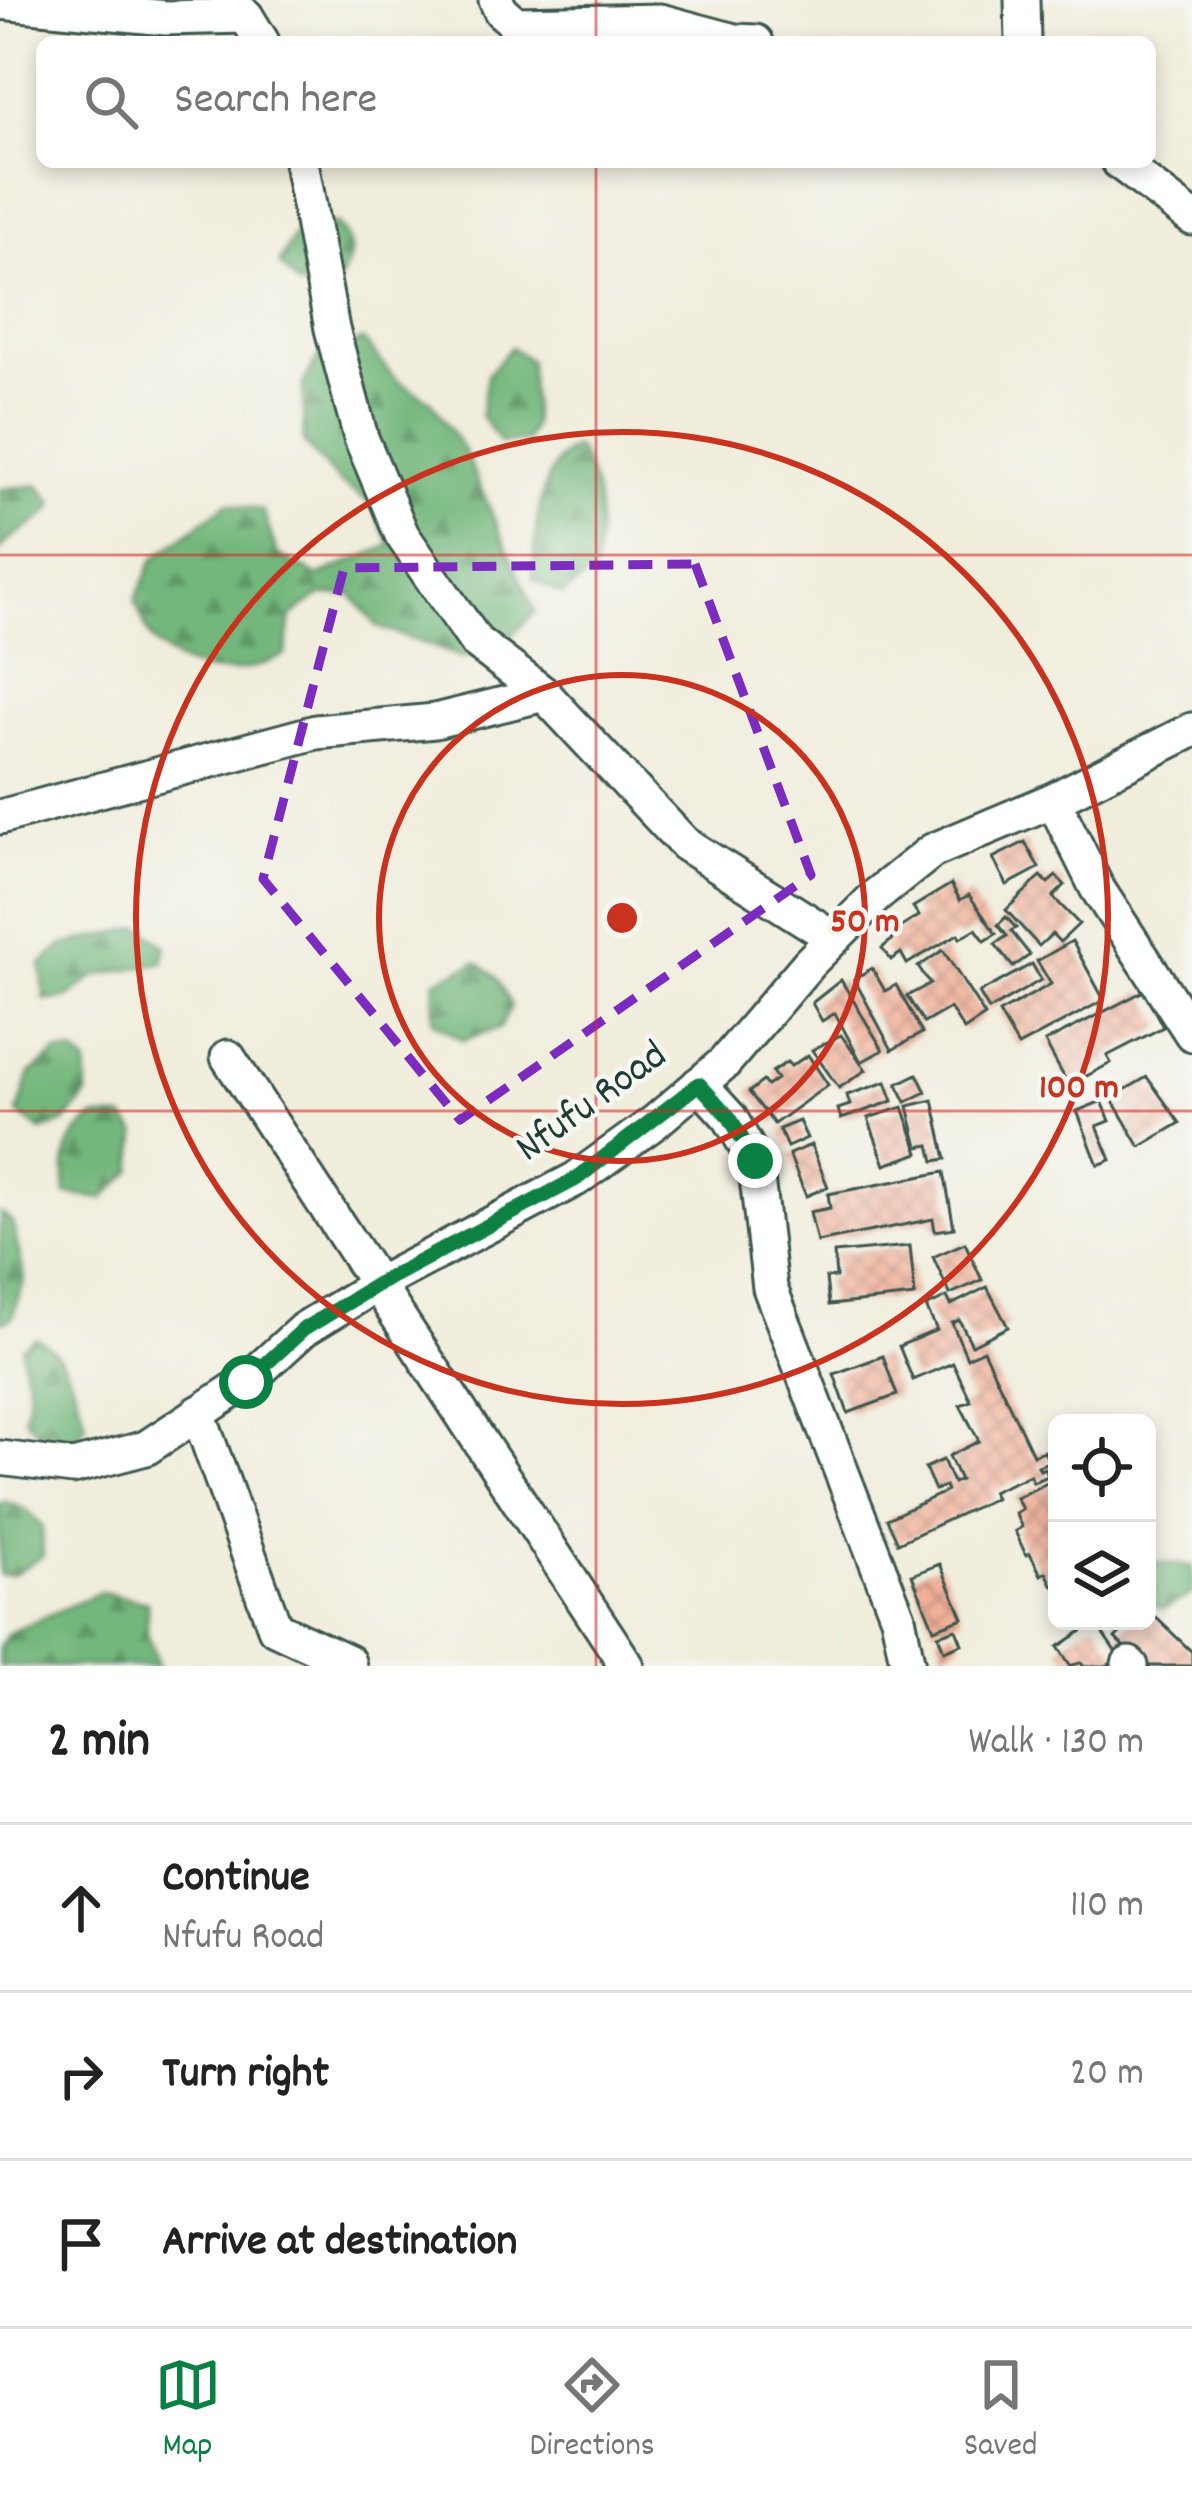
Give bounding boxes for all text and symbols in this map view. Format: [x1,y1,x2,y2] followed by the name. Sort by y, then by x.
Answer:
[36,36,1156,168] search box
[78,69,144,135] icon: search
[174,70,377,134] text: Search here
[601,897,643,939] centre of rings
[830,898,900,950] text: 50 m
[505,1028,681,1180] street label: Nfufu Road
[1039,1064,1119,1116] text: 100 m
[728,1134,782,1188] route end
[219,1355,273,1409] route start
[1048,1414,1156,1630] map controls
[1048,1414,1156,1522] button: locate
[1048,1522,1156,1630] button: layers
[48,1708,150,1780] text: 2 min
[968,1717,1144,1772] text: Walk · 130 m
[162,1848,310,1912] text: Continue
[48,1875,114,1941] icon: ahead
[1070,1880,1144,1935] text: 110 m
[162,1912,324,1967] text: Nfufu Road
[48,2043,114,2109] icon: right
[162,2044,329,2108] text: Turn right
[1070,2048,1144,2103] text: 20 m
[48,2211,114,2277] icon: arrive
[162,2212,517,2276] text: Arrive at destination
[155,2352,221,2471] tab: Map
[530,2352,655,2471] tab: Directions
[964,2352,1037,2471] tab: Saved

